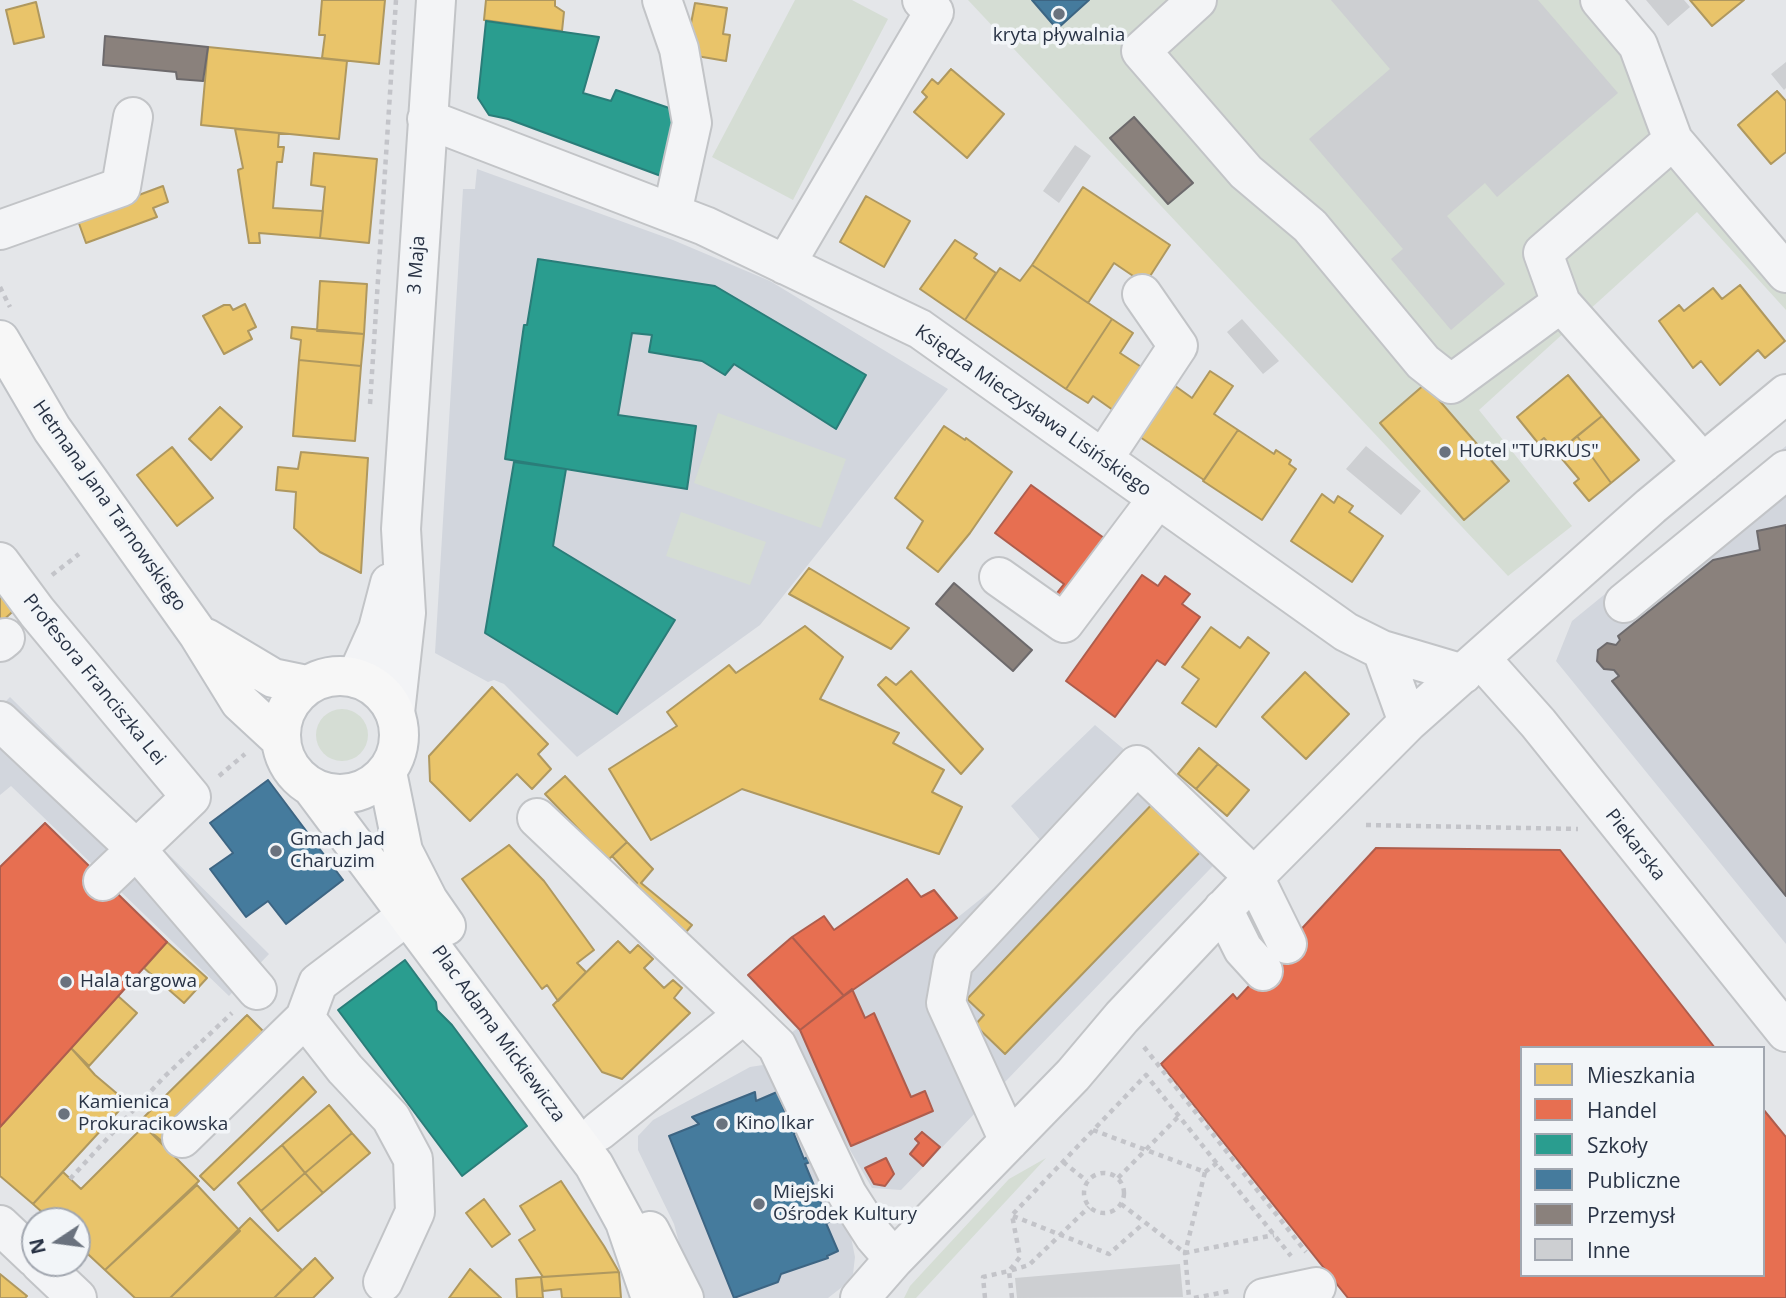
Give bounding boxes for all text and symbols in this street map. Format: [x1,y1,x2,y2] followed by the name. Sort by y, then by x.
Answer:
[1051,6,1067,22] marker: kryta pływalnia
[993,25,1125,47] place label: kryta pływalnia
[404,235,430,295] street label: 3 Maja
[910,320,1156,502] street label: Księdza Mieczysława Lisińskiego
[27,396,191,616] street label: Hetmana Jana Tarnowskiego
[1459,441,1599,463] place label: Hotel "TURKUS"
[1437,444,1453,460] marker: Hotel "TURKUS"
[18,590,170,770] street label: Profesora Franciszka Lei
[1600,805,1670,885] street label: Piekarska
[290,829,385,873] place label: Gmach Jad Charuzim
[268,843,284,859] marker: Gmach Jad Charuzim
[426,941,570,1127] street label: Plac Adama Mickiewicza
[80,971,197,993] place label: Hala targowa
[58,974,74,990] marker: Hala targowa
[1520,1046,1765,1277] legend
[1587,1061,1695,1089] text: Mieszkania
[78,1092,228,1136] place label: Kamienica Prokuracikowska
[1587,1096,1657,1124] text: Handel
[56,1106,72,1122] marker: Kamienica Prokuracikowska
[736,1113,814,1135] place label: Kino Ikar
[714,1116,730,1132] marker: Kino Ikar
[1587,1131,1648,1159] text: Szkoły
[1587,1166,1681,1194] text: Publiczne
[773,1182,917,1226] place label: Miejski Ośrodek Kultury
[751,1196,767,1212] marker: Miejski Ośrodek Kultury
[1587,1201,1675,1229] text: Przemysł
[21,1207,91,1277] north arrow
[23,1236,52,1257] text: N
[1587,1236,1630,1264] text: Inne

